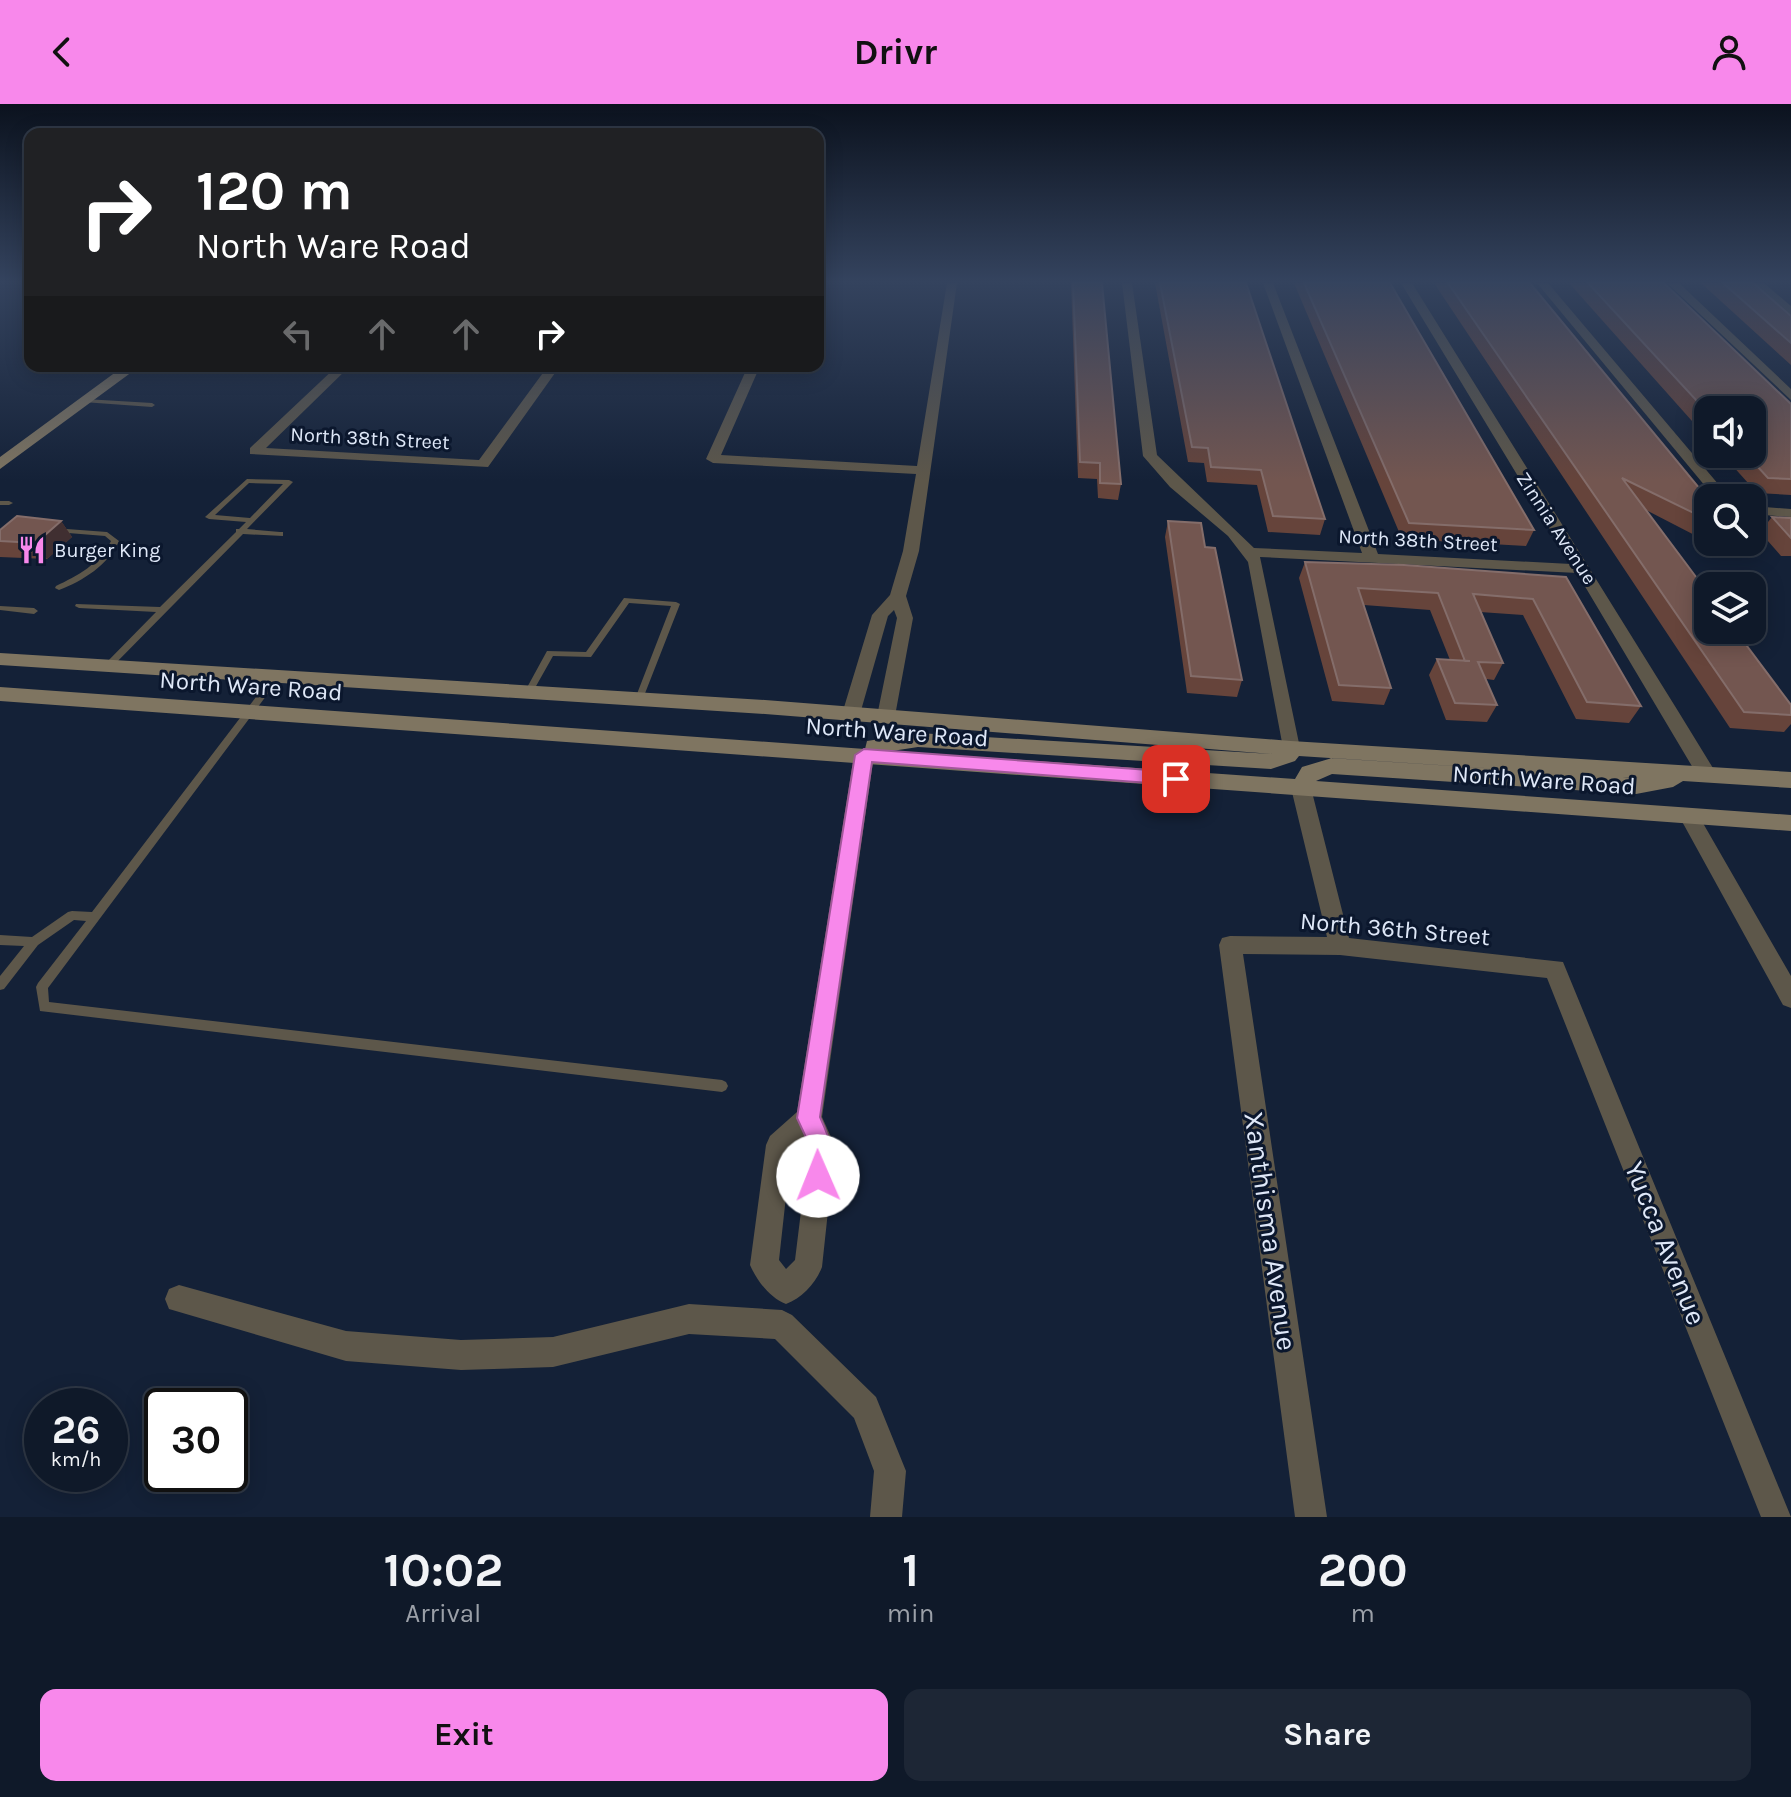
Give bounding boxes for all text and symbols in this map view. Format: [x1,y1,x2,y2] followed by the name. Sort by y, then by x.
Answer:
[40,30,84,74] icon: back
[1707,30,1751,74] icon: person
[854,31,937,73] text: Drivr
[196,158,353,223] text: 120 m
[64,160,168,264] icon: right
[196,225,471,267] text: North Ware Road
[276,312,320,356] icon: left
[360,312,404,356] icon: ahead
[444,312,488,356] icon: ahead
[528,312,572,356] icon: right
[1694,396,1766,644] map controls
[1694,396,1766,468] button: sound
[290,423,451,454] street label: North 38th Street
[1512,468,1601,589] street label: Zinnia Avenue
[1694,484,1766,556] button: search
[1338,525,1499,556] street label: North 38th Street
[17,535,47,565] restaurant icon: Burger King
[54,539,160,562] place label: Burger King
[1694,572,1766,644] button: layers
[159,666,343,706] street label: North Ware Road
[805,712,989,752] street label: North Ware Road
[1142,745,1210,813] pin
[1154,757,1198,801] icon: arrive
[1452,760,1636,800] street label: North Ware Road
[1299,907,1491,951] street label: North 36th Street
[1237,1109,1304,1353] street label: Xanthisma Avenue
[776,1134,860,1218] position arrow
[1618,1157,1713,1330] street label: Yucca Avenue
[144,1388,248,1492] speed limit sign: 30
[52,1406,100,1453] text: 26
[51,1448,101,1471] text: km/h
[383,1542,503,1598] text: 10:02
[902,1542,919,1598] text: 1
[1318,1542,1408,1598] text: 200
[405,1598,481,1629] text: Arrival
[887,1598,934,1629] text: min
[1351,1598,1375,1629] text: m
[40,1689,888,1781] button: Exit
[904,1689,1751,1781] button: Share

